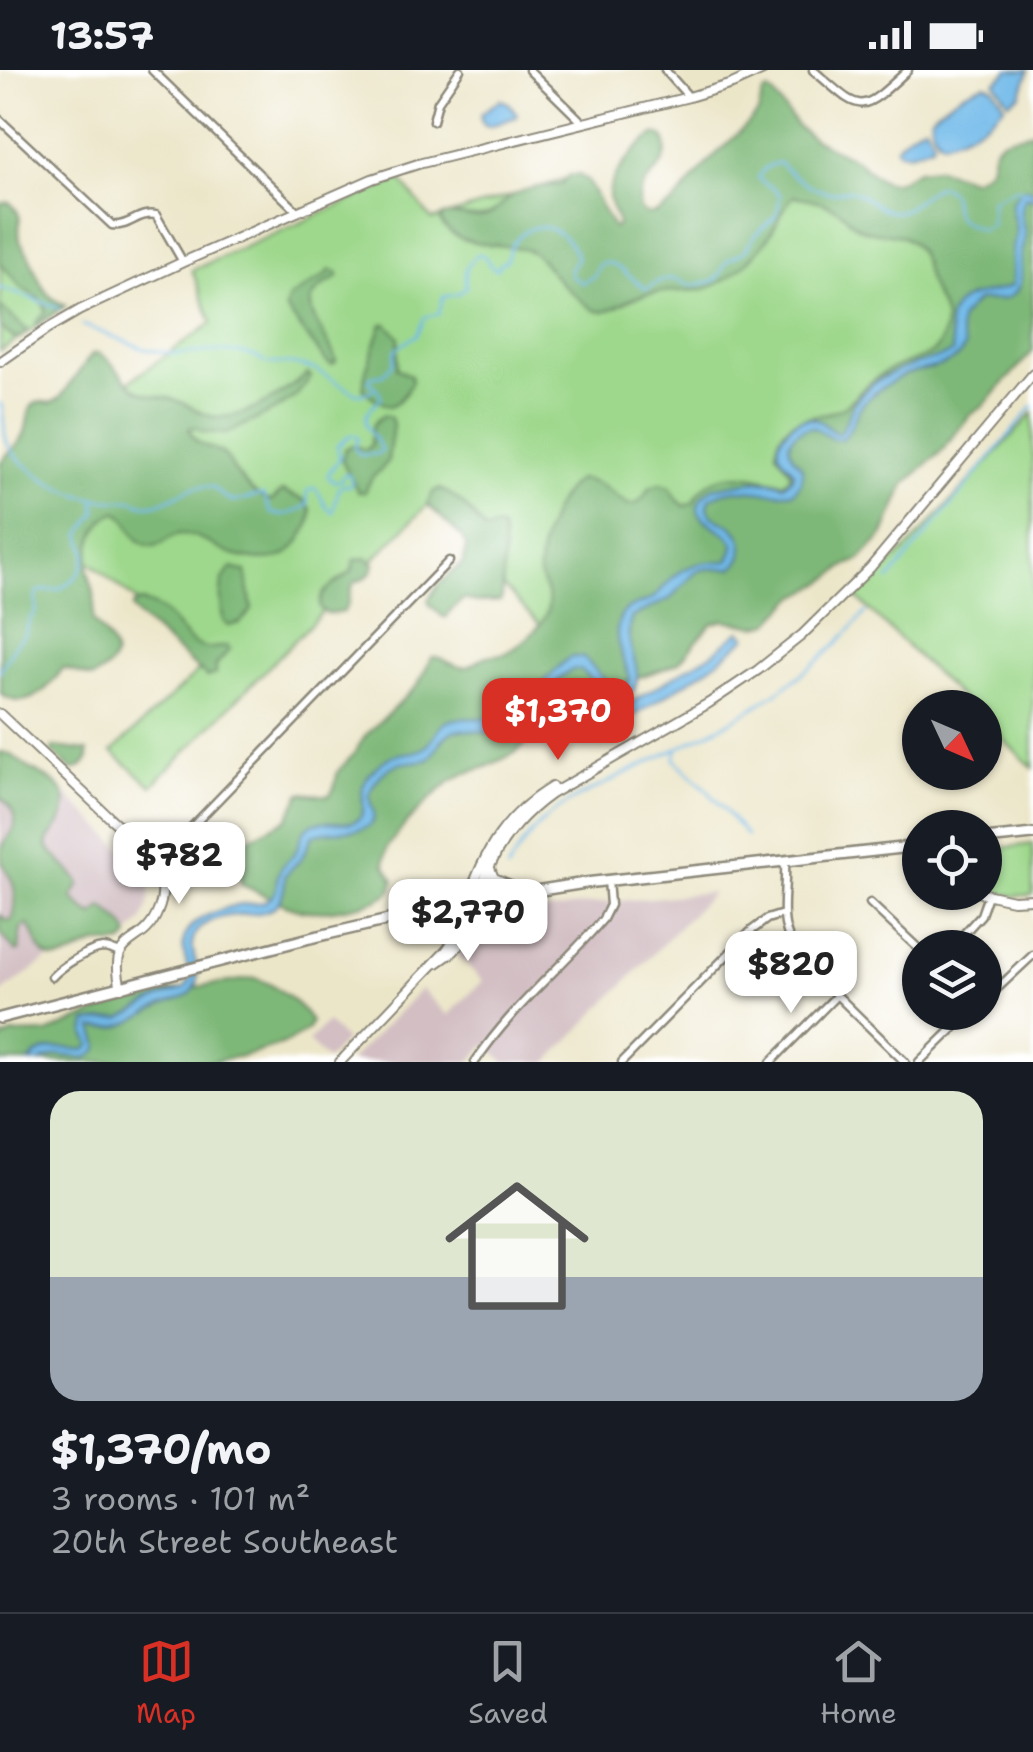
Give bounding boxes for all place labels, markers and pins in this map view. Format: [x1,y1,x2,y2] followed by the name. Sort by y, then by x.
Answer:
[477,678,639,763] pin: $1,370
[120,822,238,907] pin: $782
[387,879,549,964] pin: $2,770
[732,931,850,1016] pin: $820

